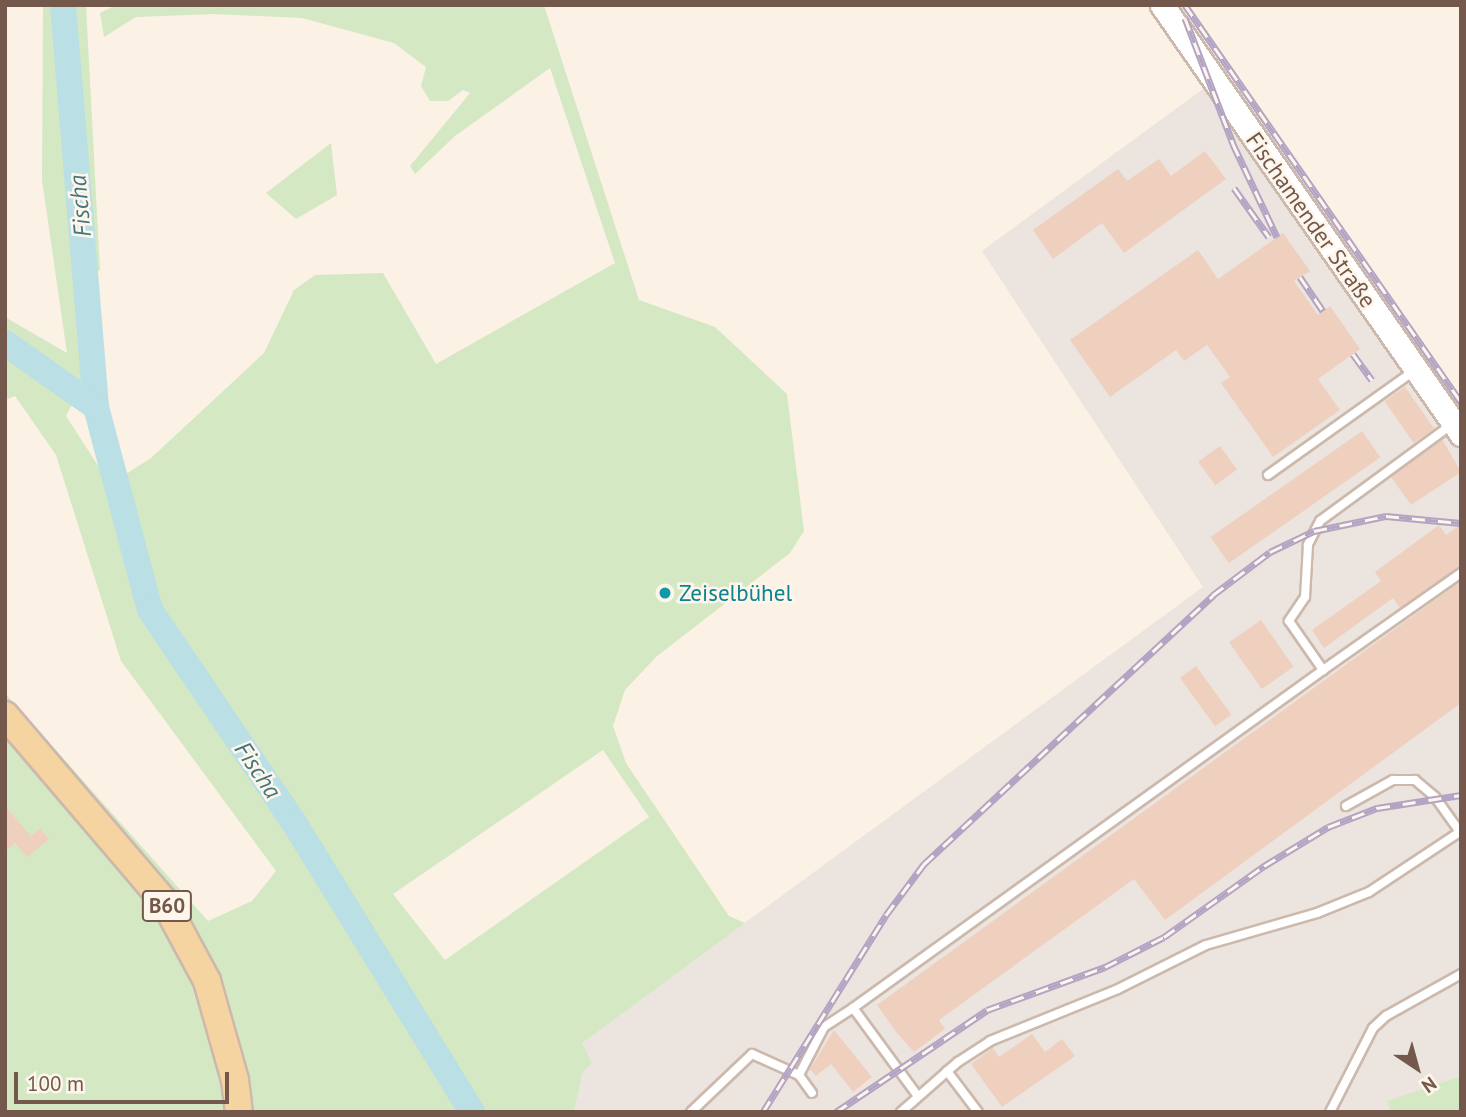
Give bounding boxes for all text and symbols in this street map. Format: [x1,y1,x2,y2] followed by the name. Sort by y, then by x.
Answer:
[1240,127,1382,313] street label: Fischamender Straße
[63,174,97,238] water label: Fischa
[679,579,792,607] place label: Zeiselbühel
[657,585,673,601] marker: Zeiselbühel
[229,736,287,804] water label: Fischa
[141,888,193,923] road number: B60
[1382,1033,1452,1103] north arrow
[18,1058,233,1102] scale bar
[27,1070,84,1097] text: 100 m
[1417,1072,1441,1098] text: N

